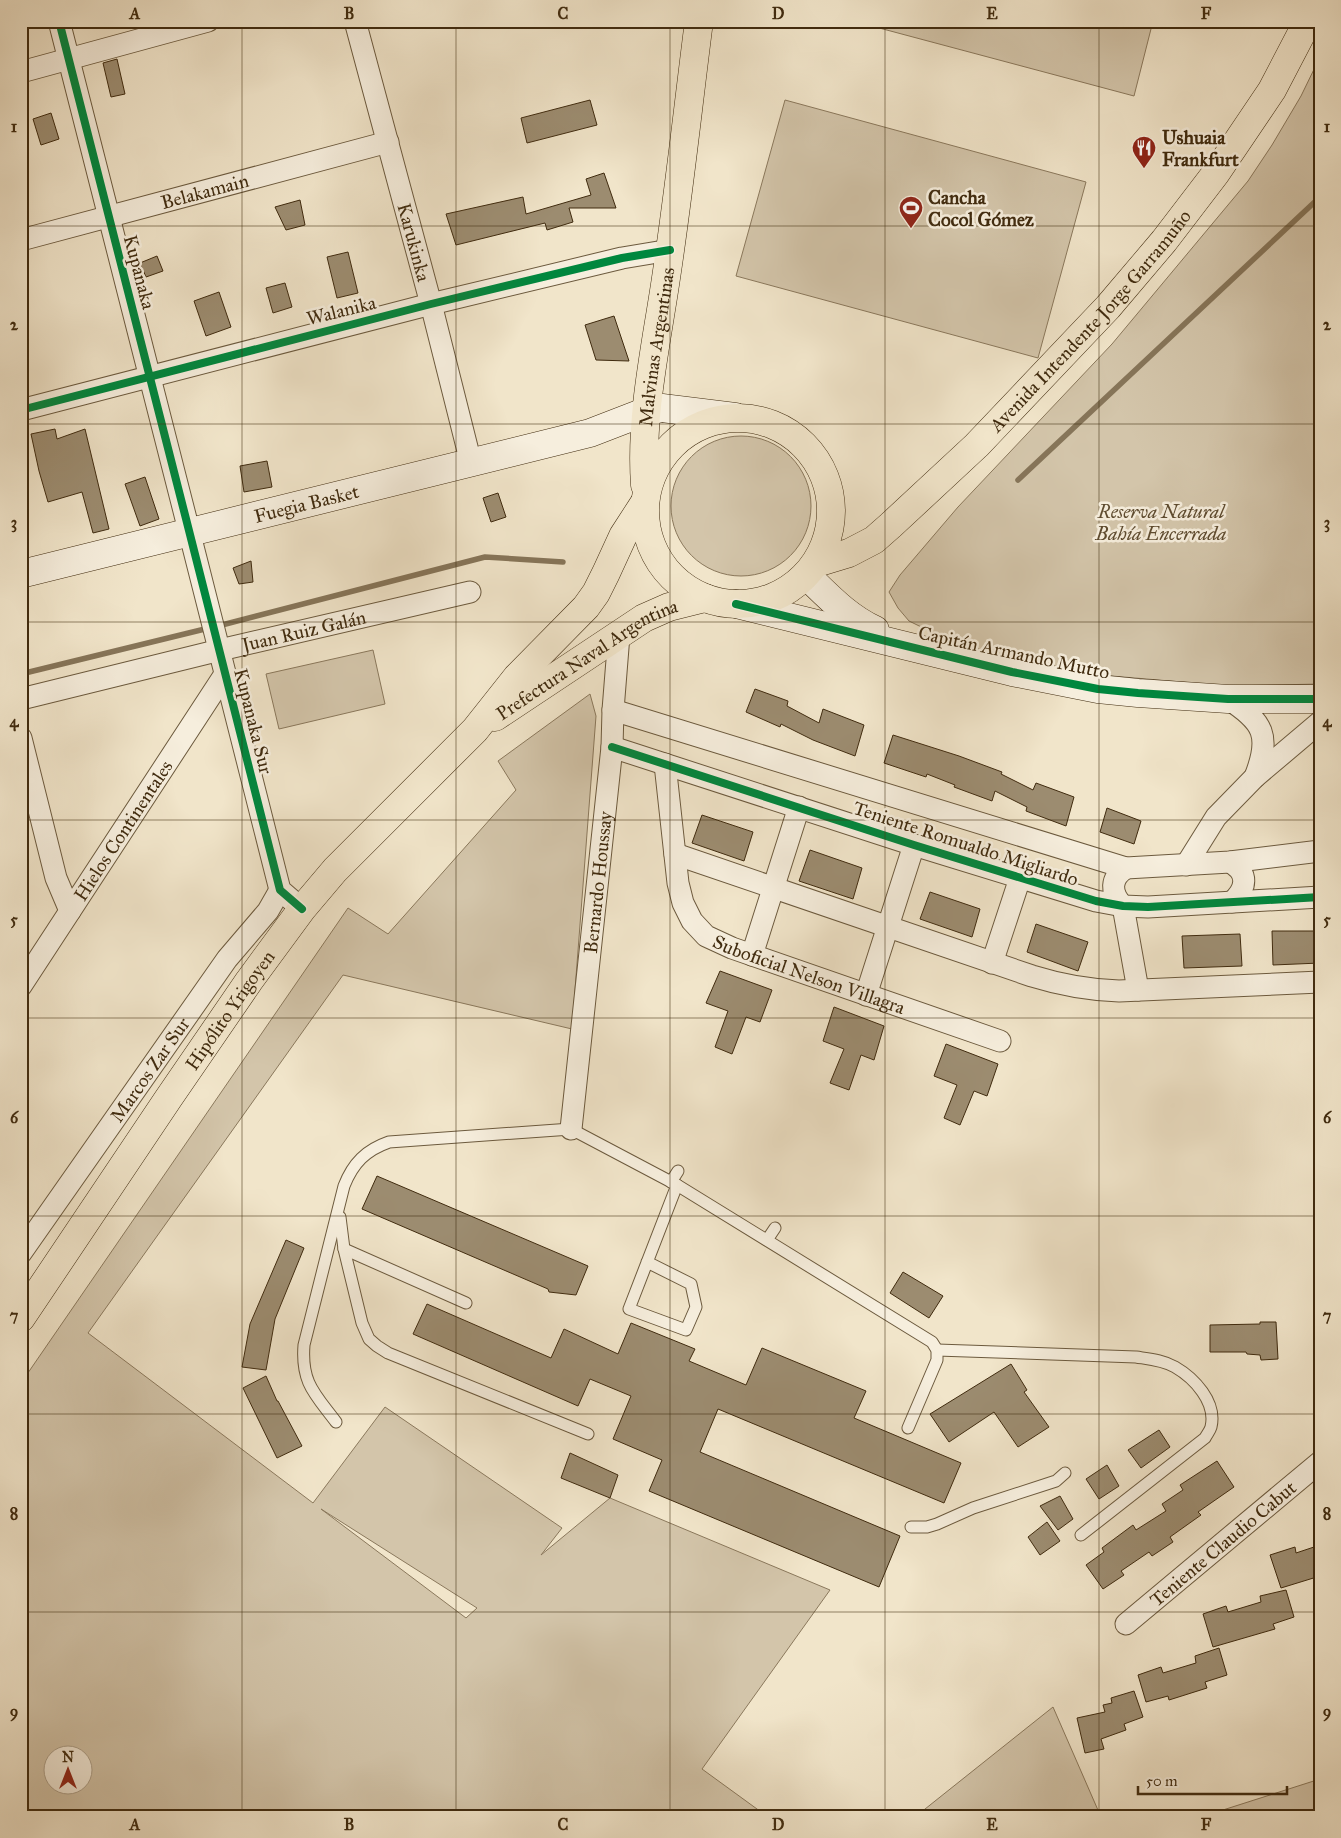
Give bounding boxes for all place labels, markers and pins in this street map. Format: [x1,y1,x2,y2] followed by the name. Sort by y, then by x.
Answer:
[1162,126,1239,171] place label: Ushuaia Frankfurt
[1131,135,1157,169] restaurant icon: Ushuaia Frankfurt
[928,186,1034,231] place label: Cancha Cocol Gómez
[898,195,924,229] sports icon: Cancha Cocol Gómez

